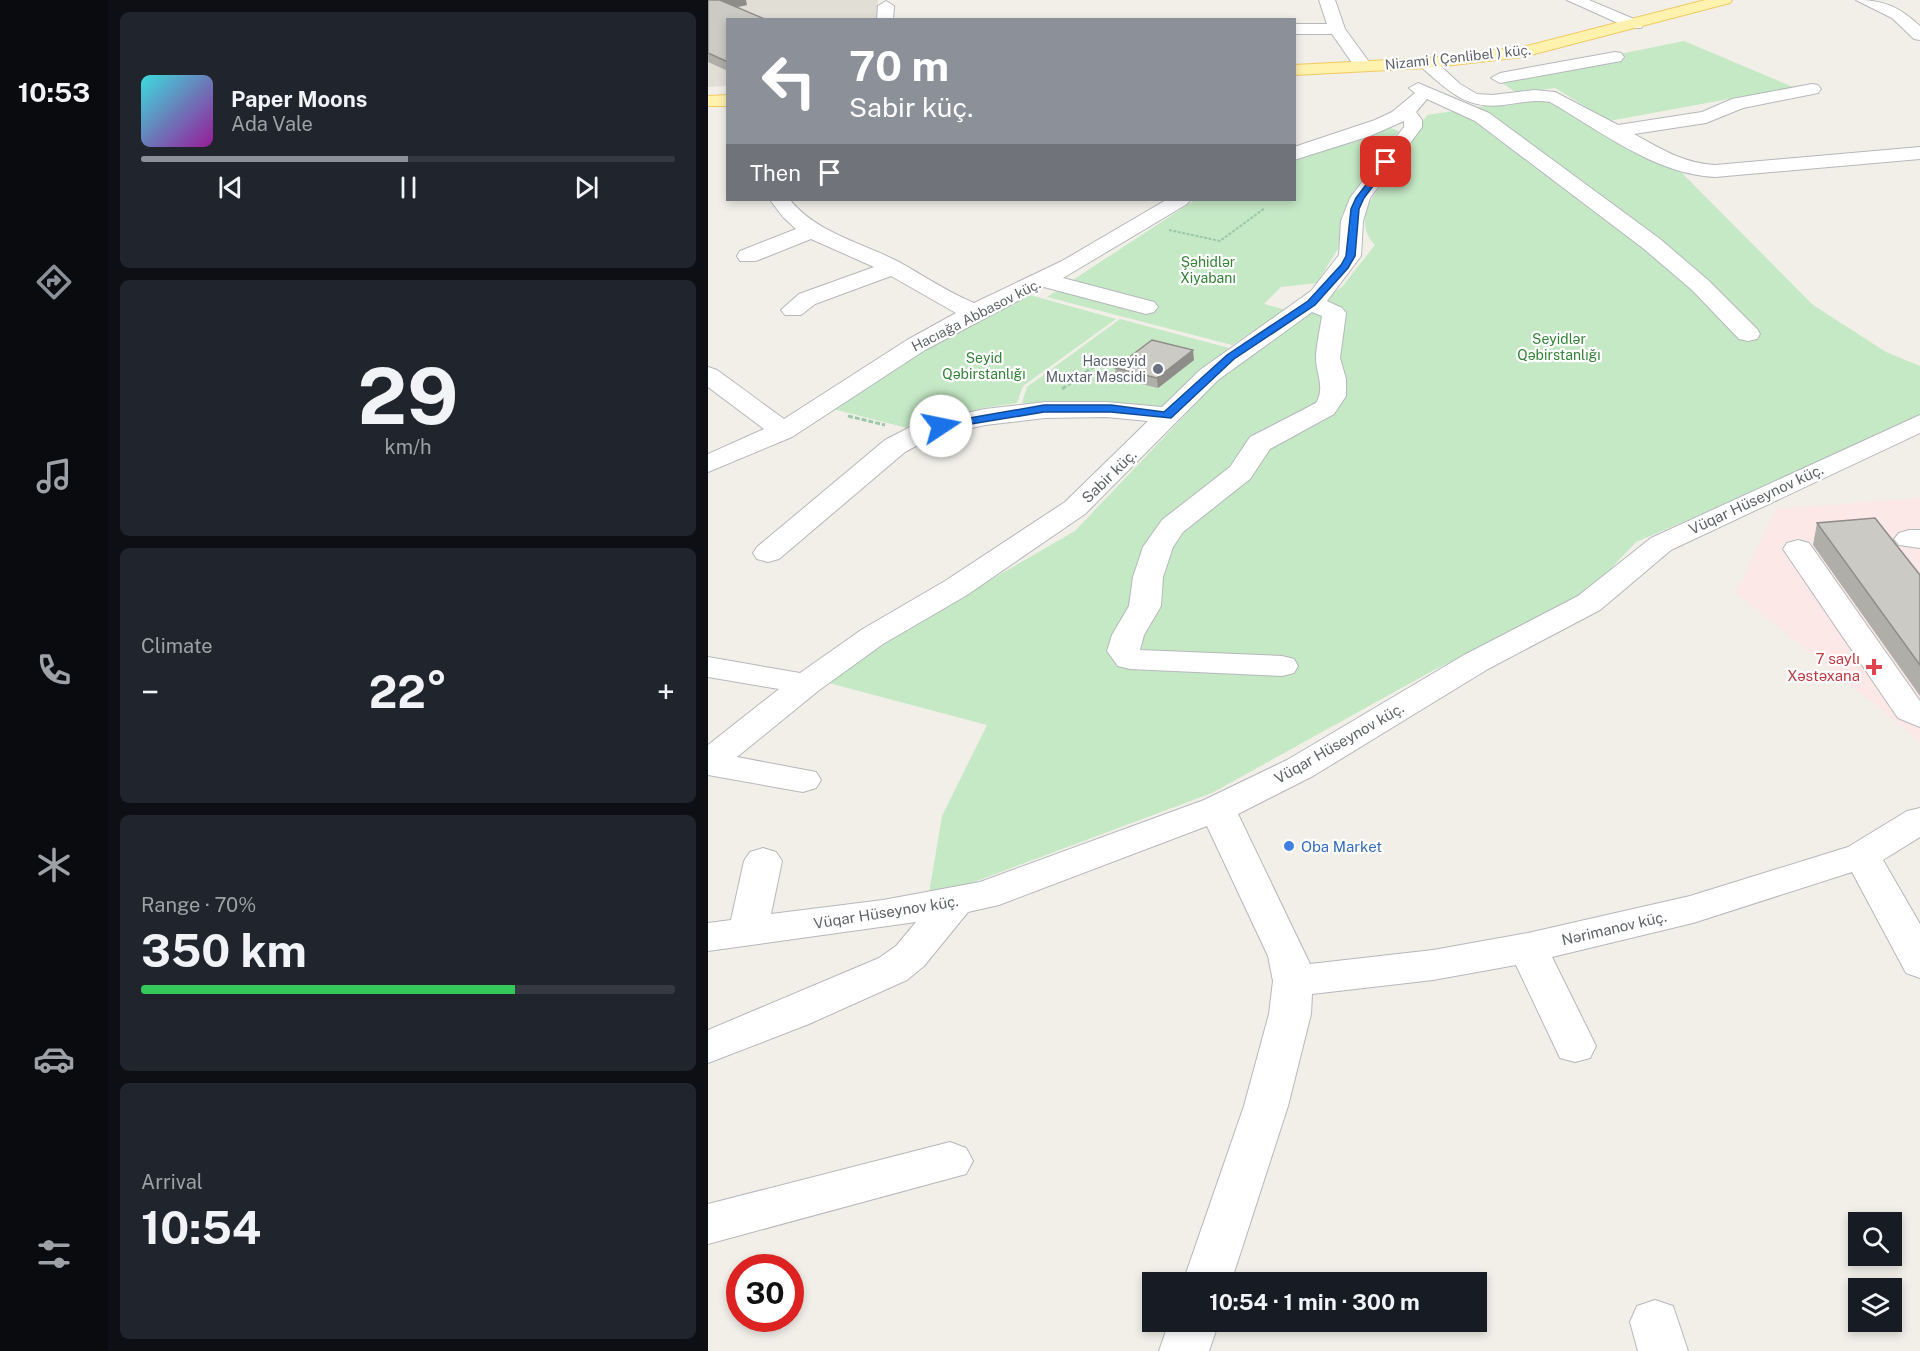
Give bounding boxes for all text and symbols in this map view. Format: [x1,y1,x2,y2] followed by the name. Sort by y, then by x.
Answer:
[849,41,949,90] text: 70 m
[1384,41,1532,73] street label: Nizami ( Çənlibel ) küç.
[750,42,828,120] icon: left
[18,76,90,108] text: 10:53
[231,86,367,112] text: Paper Moons
[849,91,973,123] text: Sabir küç.
[231,112,313,136] text: Ada Vale
[1360,136,1411,187] pin
[1369,145,1402,178] icon: arrive
[813,156,846,189] icon: arrive
[750,160,801,186] text: Then
[214,171,247,204] icon: previous
[392,171,425,204] icon: pause
[570,171,603,204] icon: next
[1180,254,1236,286] park label: Şəhidlər Xiyabanı
[33,261,75,303] icon: directions
[909,275,1043,355] street label: Hacıağa Abbasov küç.
[1517,331,1601,363] park label: Seyidlər Qəbirstanlığı
[358,350,458,442] text: 29
[942,350,1026,382] park label: Seyid Qəbirstanlığı
[1046,353,1146,385] place label: Hacıseyid Muxtar Məscidi
[1151,362,1165,376] marker: Hacıseyid Muxtar Məscidi
[909,394,973,458] position arrow
[384,435,432,459] text: km/h
[1078,446,1140,506] street label: Sabir küç.
[33,455,75,497] icon: music
[1686,460,1826,538] street label: Vüqar Hüseynov küç.
[141,634,213,658] text: Climate
[33,649,75,691] icon: phone
[1787,650,1860,684] place label: 7 saylı Xəstəxana
[1865,658,1883,676] marker: 7 saylı Xəstəxana
[369,665,447,718] text: 22°
[141,673,159,711] text: −
[657,673,675,711] text: +
[1271,699,1407,787] street label: Vüqar Hüseynov küç.
[1301,838,1382,855] place label: Oba Market
[1282,839,1296,853] marker: Oba Market
[33,844,75,886] icon: climate
[812,892,960,932] street label: Vüqar Hüseynov küç.
[141,893,256,917] text: Range · 70%
[1560,908,1668,948] street label: Nərimanov küç.
[141,924,307,977] text: 350 km
[33,1038,75,1080] icon: car
[141,1170,203,1194] text: Arrival
[141,1201,261,1254] text: 10:54
[1848,1212,1902,1332] map controls
[1848,1212,1902,1266] button: search
[33,1233,75,1275] icon: filters
[726,1254,804,1332] speed limit sign: 30
[1848,1278,1902,1332] button: layers
[1209,1289,1420,1315] text: 10:54 · 1 min · 300 m

